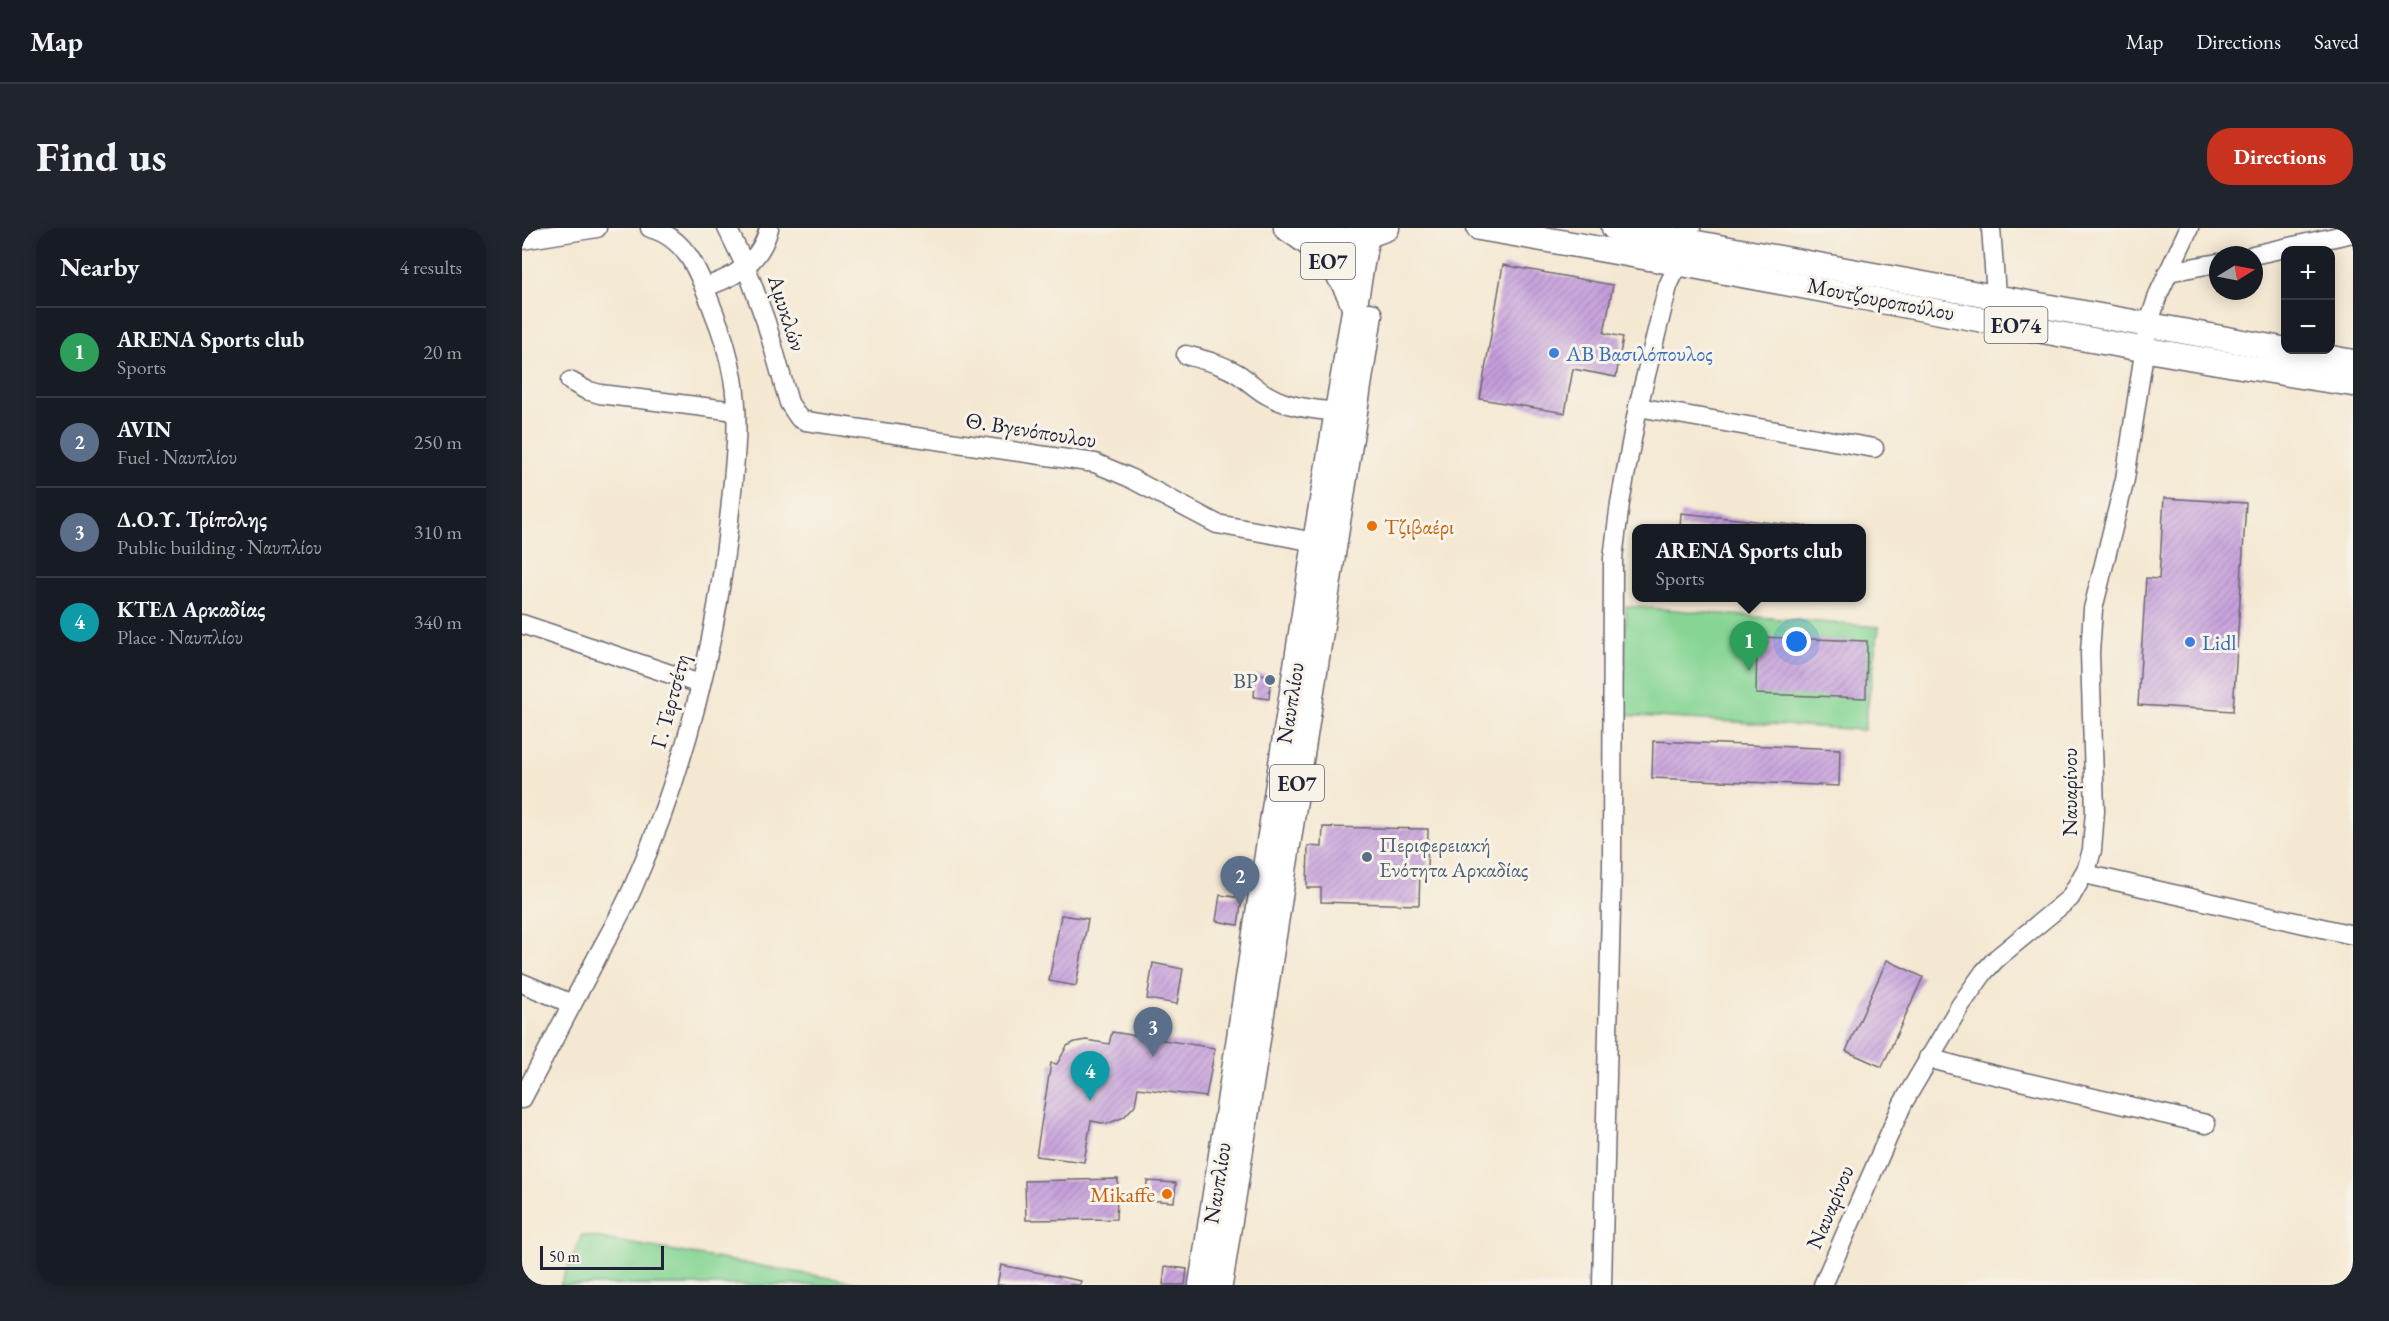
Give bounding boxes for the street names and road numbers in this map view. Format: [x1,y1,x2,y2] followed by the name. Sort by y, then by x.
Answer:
[1301,243,1355,279] road number: ΕΟ7
[761,270,813,355] street label: Αμυκλών
[1805,271,1957,327] street label: Μουτζουροπούλου
[1984,307,2048,343] road number: ΕΟ74
[963,405,1099,455] street label: Θ. Βγενόπουλου
[644,651,696,751] street label: Γ. Τερτσέτη
[1269,660,1311,746] street label: Ναυπλίου
[2055,748,2084,836] street label: Ναυαρίνου
[1270,765,1324,801] road number: ΕΟ7
[1196,1140,1238,1226] street label: Ναυπλίου
[1799,1160,1861,1254] street label: Ναυαρίνου

